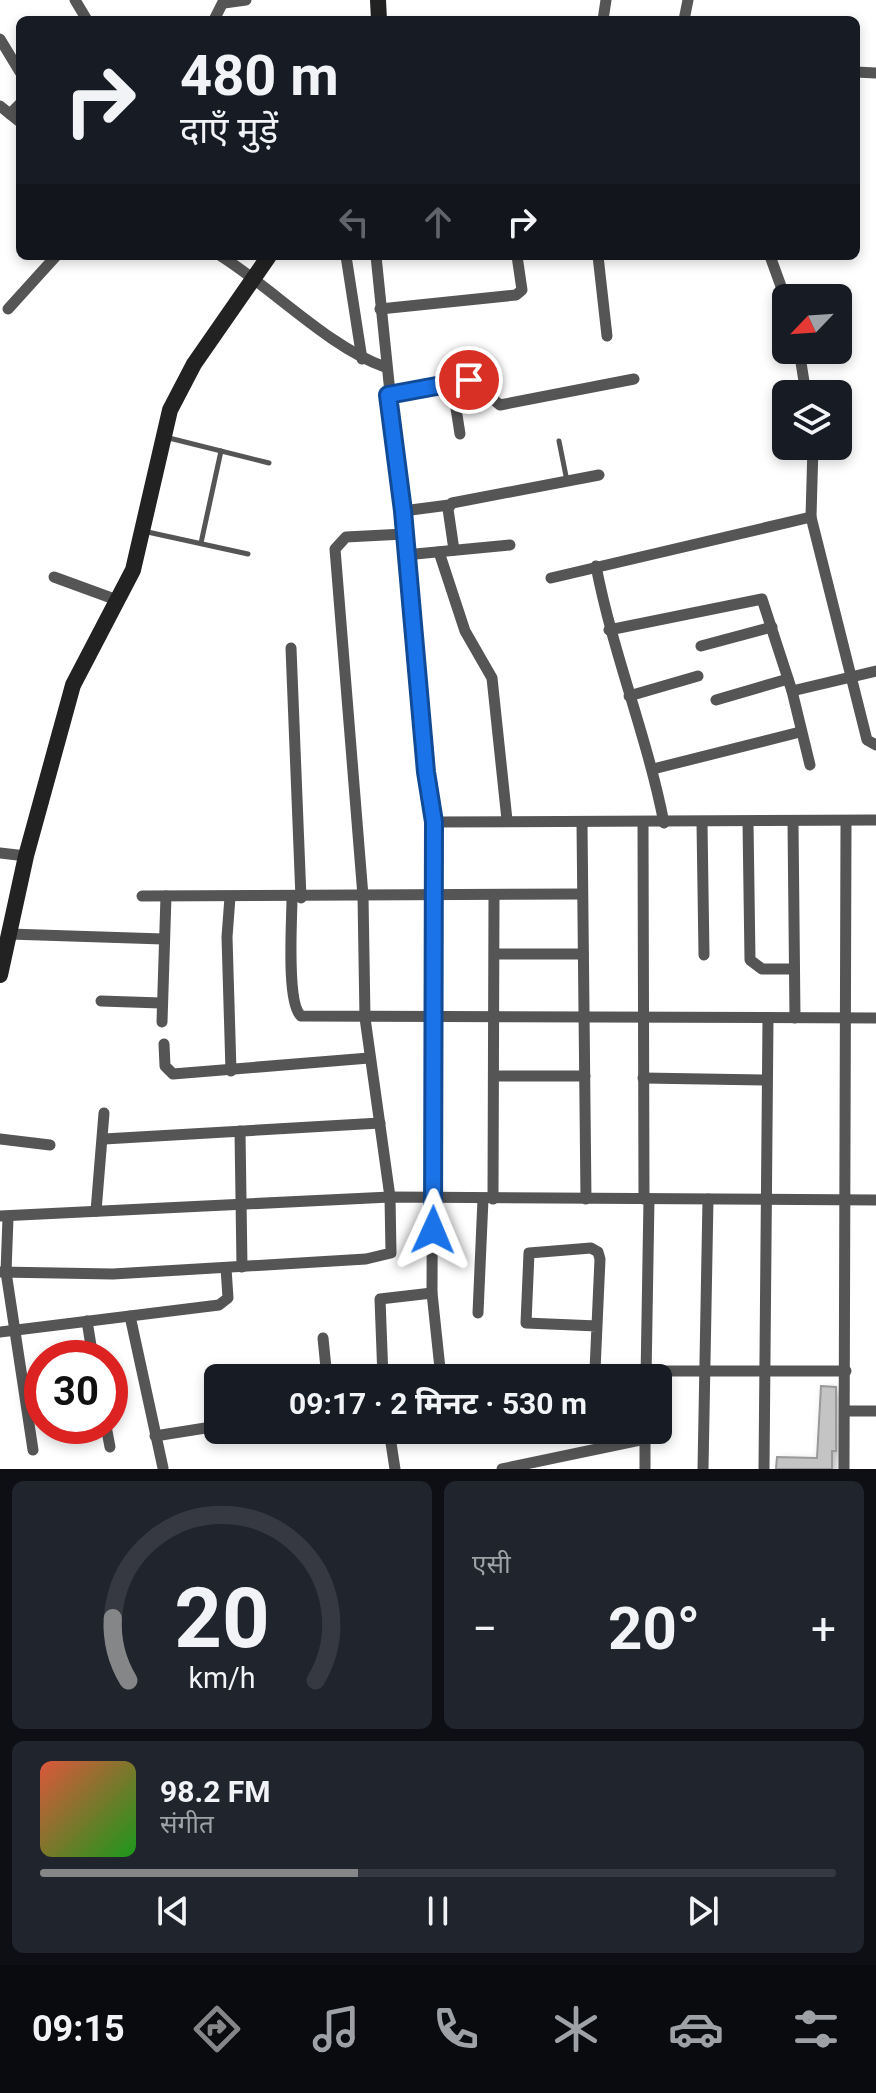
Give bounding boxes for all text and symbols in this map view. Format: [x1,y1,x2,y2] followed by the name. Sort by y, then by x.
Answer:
[180,43,339,109] text: 480 m
[48,48,152,152] icon: right
[180,110,278,152] text: दाएँ मुड़ें
[332,200,376,244] icon: left
[416,200,460,244] icon: ahead
[500,200,544,244] icon: right
[772,284,852,364] north arrow
[772,284,852,460] map controls
[435,346,503,414] pin
[447,358,491,402] icon: arrive
[772,380,852,460] button: layers
[391,1188,475,1272] position arrow
[24,1340,128,1444] speed limit sign: 30
[289,1386,587,1421] text: 09:17 · 2 मिनट · 530 m
[472,1549,511,1579] text: एसी
[174,1570,270,1667] text: 20
[608,1593,700,1664] text: 20°
[472,1603,497,1655] text: −
[811,1603,836,1655] text: +
[188,1661,256,1695] text: km/h
[160,1774,271,1809] text: 98.2 FM
[160,1809,214,1839] text: संगीत
[151,1889,195,1933] icon: previous
[416,1889,460,1933] icon: pause
[681,1889,725,1933] icon: next
[189,2001,245,2057] icon: directions
[308,2001,364,2057] icon: music
[428,2001,484,2057] icon: phone
[548,2001,604,2057] icon: climate
[668,2001,724,2057] icon: car
[788,2001,844,2057] icon: filters
[32,2008,125,2050] text: 09:15

